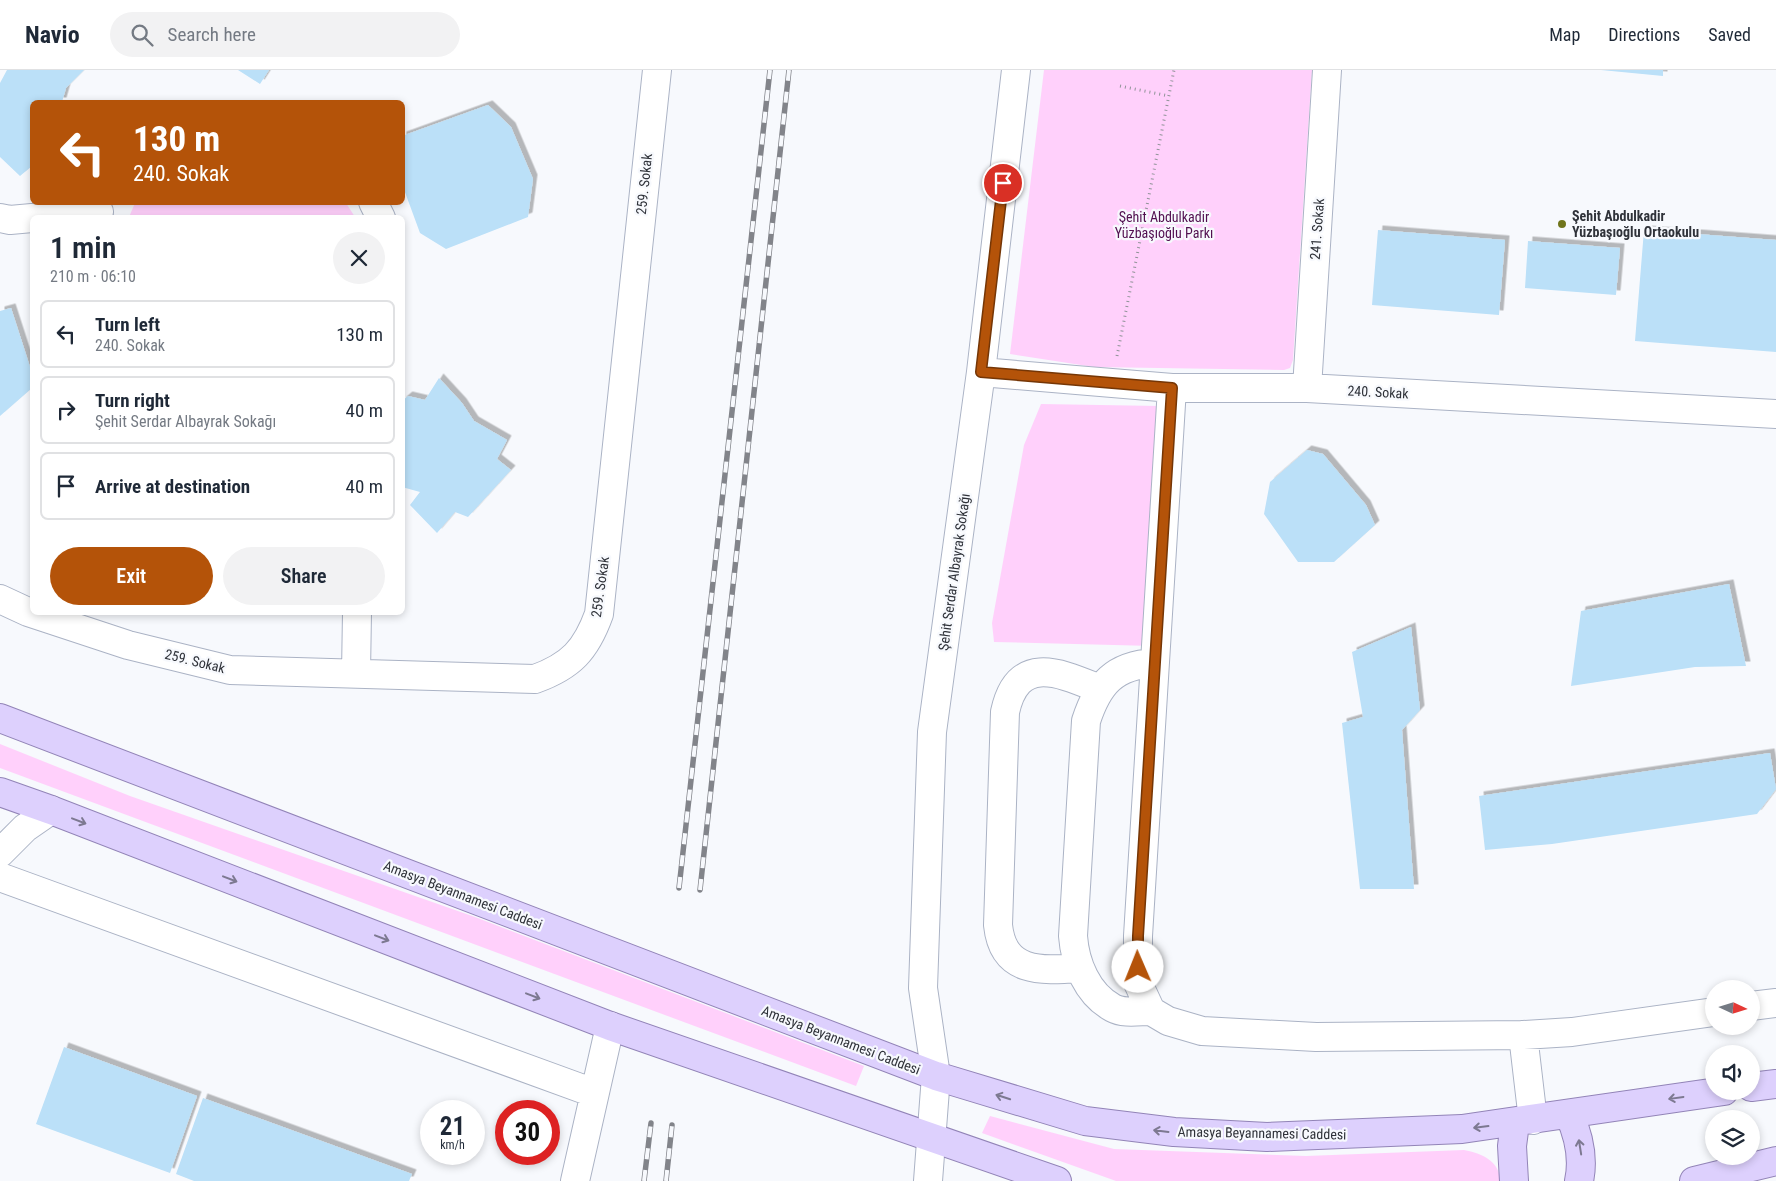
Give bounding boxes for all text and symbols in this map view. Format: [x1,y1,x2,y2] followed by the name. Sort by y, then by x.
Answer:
[110,12,460,57] search box
[25,21,80,49] text: Navio
[128,21,156,49] icon: search
[168,23,256,46] text: Search here
[1549,24,1580,45] text: Map
[1608,24,1680,45] text: Directions
[1708,24,1751,45] text: Saved
[133,119,220,160] text: 130 m
[50,120,115,185] icon: left
[633,152,655,215] street label: 259. Sokak
[133,161,229,186] text: 240. Sokak
[982,162,1024,204] pin
[989,169,1017,197] icon: arrive
[1307,197,1327,260] street label: 241. Sokak
[1572,208,1699,240] place label: Şehit Abdulkadir Yüzbaşıoğlu Ortaokulu
[1115,209,1213,241] park label: Şehit Abdulkadir Yüzbaşıoğlu Parkı
[1556,218,1568,230] marker: Şehit Abdulkadir Yüzbaşıoğlu Ortaokulu
[50,230,116,265] text: 1 min
[333,232,385,284] button: close
[50,267,136,286] text: 210 m · 06:10
[95,313,160,336] text: Turn left
[52,320,80,348] icon: left
[336,323,383,346] text: 130 m
[95,336,165,355] text: 240. Sokak
[1347,382,1410,402] street label: 240. Sokak
[95,389,170,412] text: Turn right
[52,396,80,424] icon: right
[346,399,383,422] text: 40 m
[95,412,276,431] text: Şehit Serdar Albayrak Sokağı
[52,472,80,500] icon: arrive
[95,475,250,498] text: Arrive at destination
[346,475,383,498] text: 40 m
[935,492,973,652] street label: Şehit Serdar Albayrak Sokağı
[50,547,213,605] button: Exit
[223,547,385,605] button: Share
[588,555,612,618] street label: 259. Sokak
[163,646,227,676] street label: 259. Sokak
[71,816,86,826] one-way arrow
[381,857,545,933] street label: Amasya Beyannamesi Caddesi
[222,875,238,884] one-way arrow
[374,934,389,943] one-way arrow
[1111,940,1163,992] position arrow
[1705,980,1760,1035] north arrow
[1705,980,1760,1165] map controls
[525,992,541,1001] one-way arrow
[759,1002,923,1078] street label: Amasya Beyannamesi Caddesi
[1705,1045,1760,1100] button: sound
[996,1092,1011,1101] one-way arrow
[1669,1094,1685,1104] one-way arrow
[495,1100,560,1165] speed limit sign: 30
[1705,1110,1760,1165] button: layers
[440,1112,465,1141] text: 21
[1473,1122,1489,1132] one-way arrow
[1177,1124,1347,1142] street label: Amasya Beyannamesi Caddesi
[1154,1126,1170,1136] one-way arrow
[440,1138,465,1152] text: km/h
[1574,1139,1584,1155] one-way arrow

